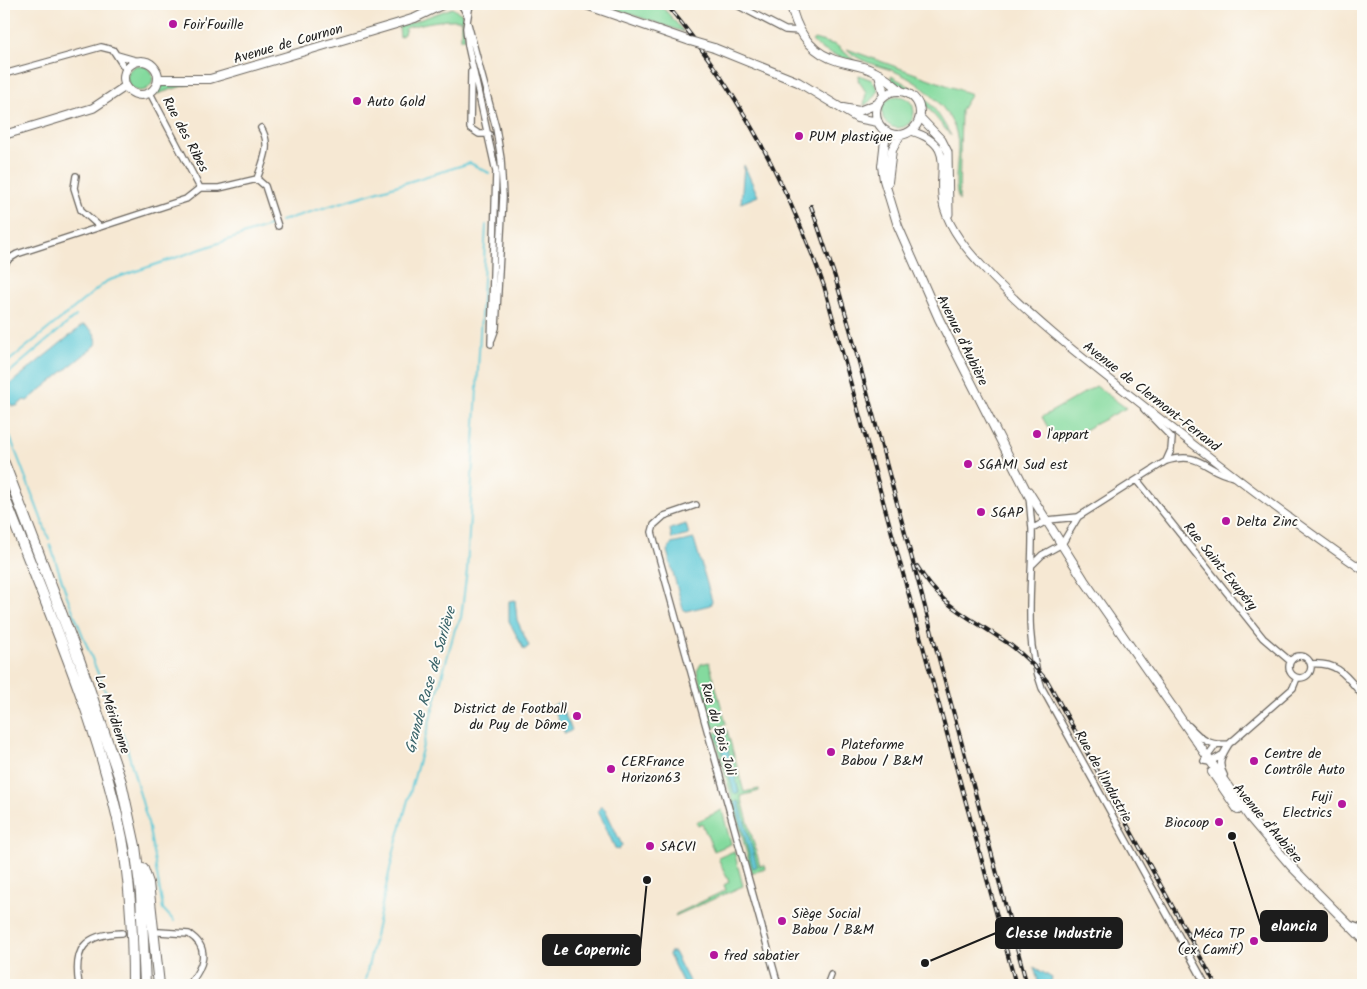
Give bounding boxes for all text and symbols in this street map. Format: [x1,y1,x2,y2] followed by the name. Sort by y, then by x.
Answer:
[183,14,244,36] place label: Foir'Fouille
[167,18,179,30] marker: Foir'Fouille
[231,18,346,70] street label: Avenue de Cournon
[367,91,426,113] place label: Auto Gold
[156,93,214,176] street label: Rue des Ribes
[351,95,363,107] marker: Auto Gold
[809,126,893,148] place label: PUM plastique
[793,130,805,142] marker: PUM plastique
[931,291,994,390] street label: Avenue d'Aubière
[1078,336,1226,458] street label: Avenue de Clermont-Ferrand
[1047,424,1090,446] place label: l'appart
[1031,428,1043,440] marker: l'appart
[978,454,1069,476] place label: SGAMI Sud est
[962,458,974,470] marker: SGAMI Sud est
[991,502,1023,524] place label: SGAP
[975,506,987,518] marker: SGAP
[1236,511,1298,533] place label: Delta Zinc
[1220,515,1232,527] marker: Delta Zinc
[1178,518,1263,616] street label: Rue Saint-Exupéry
[399,603,464,756] water label: Grande Rase de Sarliève
[88,672,136,758] street label: La Méridienne
[694,680,742,779] street label: Rue du Bois Joli
[453,698,568,736] place label: District de Football du Puy de Dôme
[571,710,583,722] marker: District de Football du Puy de Dôme
[1069,726,1138,827] street label: Rue de l'Industrie
[841,734,923,772] place label: Plateforme Babou / B&M
[1264,743,1345,781] place label: Centre de Contrôle Auto
[825,746,837,758] marker: Plateforme Babou / B&M
[621,751,685,789] place label: CERFrance Horizon63
[1248,755,1260,767] marker: Centre de Contrôle Auto
[605,763,617,775] marker: CERFrance Horizon63
[1227,779,1308,869] street label: Avenue d'Aubière
[1282,786,1333,824] place label: Fuji Electrics
[1336,798,1348,810] marker: Fuji Electrics
[1165,812,1209,834] place label: Biocoop
[1213,816,1225,828] marker: Biocoop
[660,836,696,858] place label: SACVI
[644,840,656,852] marker: SACVI
[792,903,874,941] place label: Siège Social Babou / B&M
[1261,911,1327,941] callout: elancia
[776,915,788,927] marker: Siège Social Babou / B&M
[1271,915,1317,939] text: elancia
[996,918,1122,948] callout: Clesse Industrie
[1006,922,1113,946] text: Clesse Industrie
[1178,923,1244,961] place label: Méca TP (ex Camif)
[543,935,640,965] callout: Le Copernic
[1248,935,1260,947] marker: Méca TP (ex Camif)
[553,939,631,963] text: Le Copernic
[724,945,800,967] place label: fred sabatier
[708,949,720,961] marker: fred sabatier

